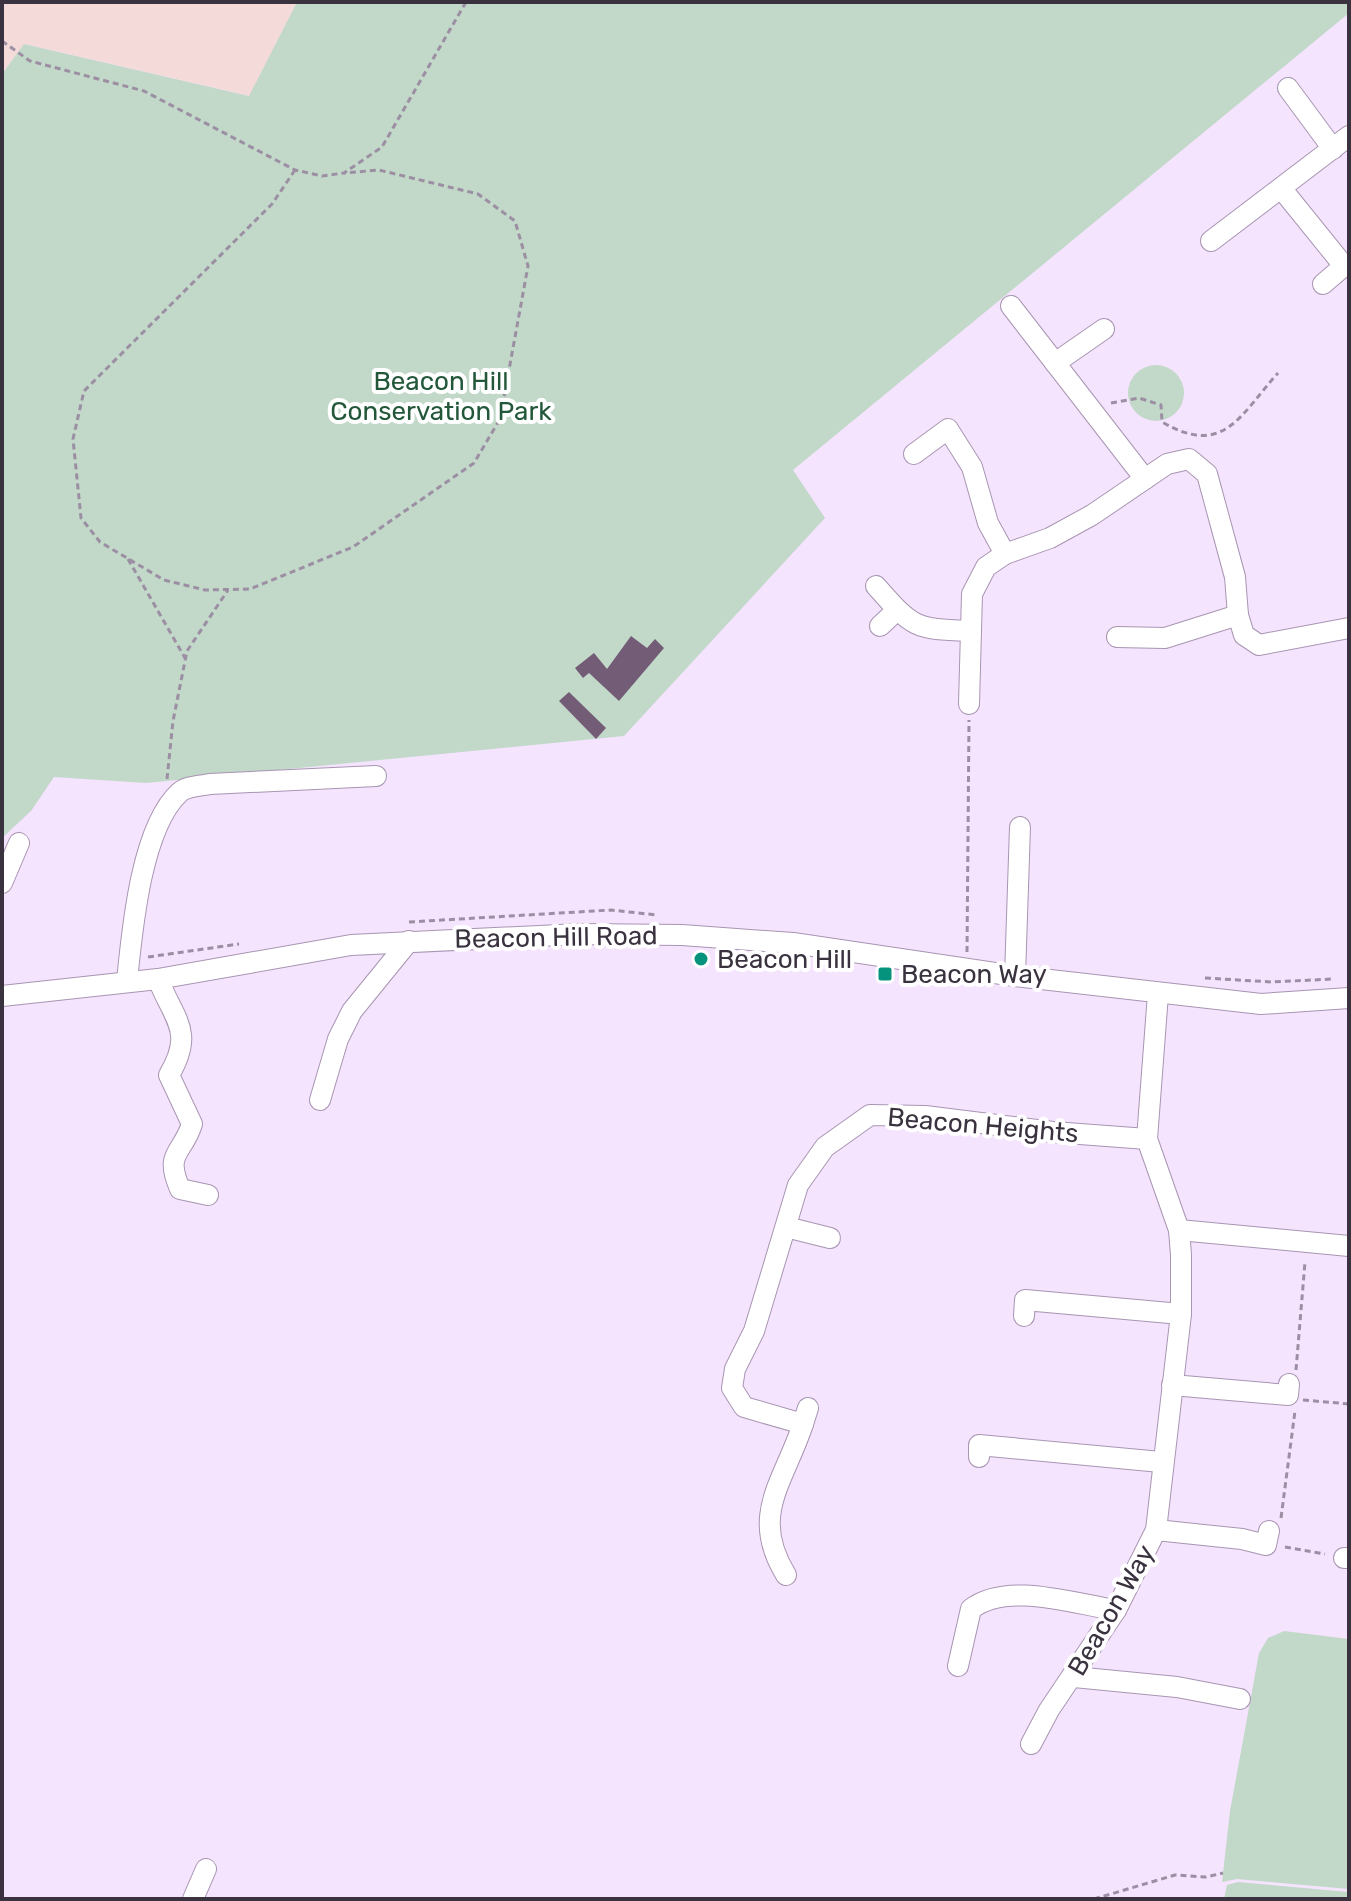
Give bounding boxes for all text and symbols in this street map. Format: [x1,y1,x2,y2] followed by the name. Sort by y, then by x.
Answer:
[330,366,552,427] park label: Beacon Hill Conservation Park
[454,920,658,955] street label: Beacon Hill Road
[717,944,852,975] place label: Beacon Hill
[692,950,710,968] marker: Beacon Hill
[901,959,1047,990] place label: Beacon Way
[876,965,894,983] marker: Beacon Way
[886,1102,1080,1149] street label: Beacon Heights
[1062,1539,1161,1681] street label: Beacon Way

